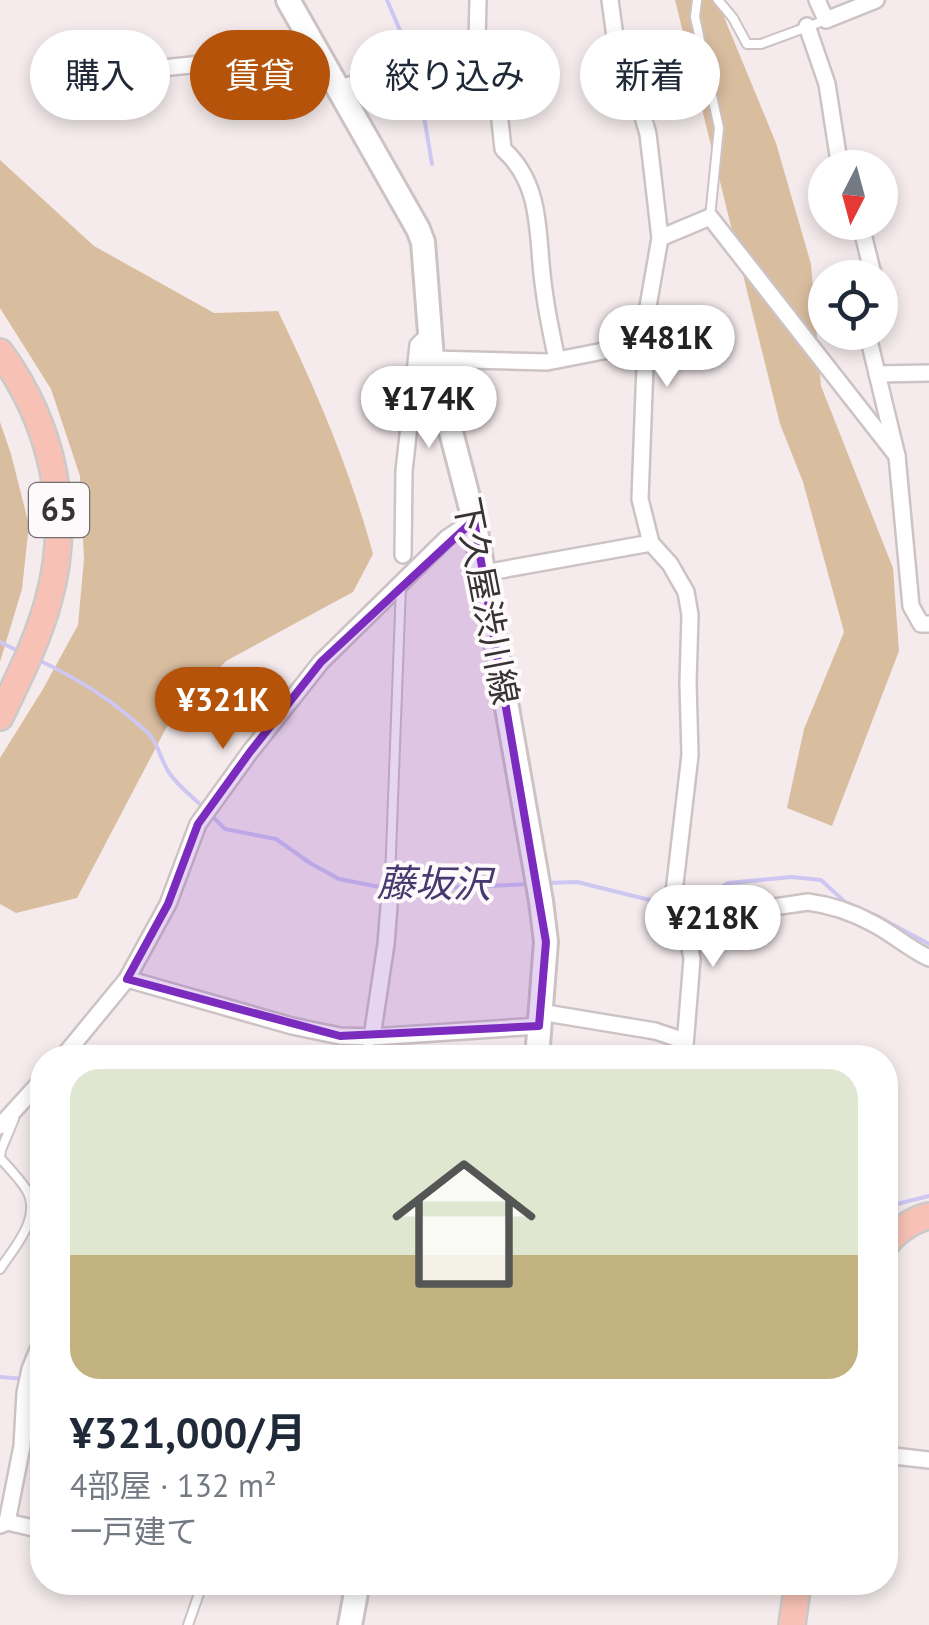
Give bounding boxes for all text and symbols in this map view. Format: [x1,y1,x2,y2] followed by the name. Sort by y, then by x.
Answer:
[30,30,170,120] chip: 購入
[190,30,330,120] chip: 賃貸
[350,30,560,120] chip: 絞り込み
[580,30,720,120] chip: 新着
[808,150,898,240] north arrow
[808,150,898,350] map controls
[808,260,898,350] button: locate
[597,305,737,390] pin: ¥481K
[621,316,713,358] text: ¥481K
[359,366,499,451] pin: ¥174K
[383,377,475,419] text: ¥174K
[29,483,89,537] road number: 65
[444,493,530,708] street label: 下久屋渋川線
[153,667,293,752] pin: ¥321K
[177,678,269,720] text: ¥321K
[377,857,496,908] water label: 藤坂沢
[643,885,783,970] pin: ¥218K
[667,896,759,938] text: ¥218K
[374,1134,554,1314] icon: home
[70,1405,306,1460] text: ¥321,000/月
[70,1464,277,1506] text: 4部屋 · 132 m²
[70,1510,198,1552] text: 一戸建て

